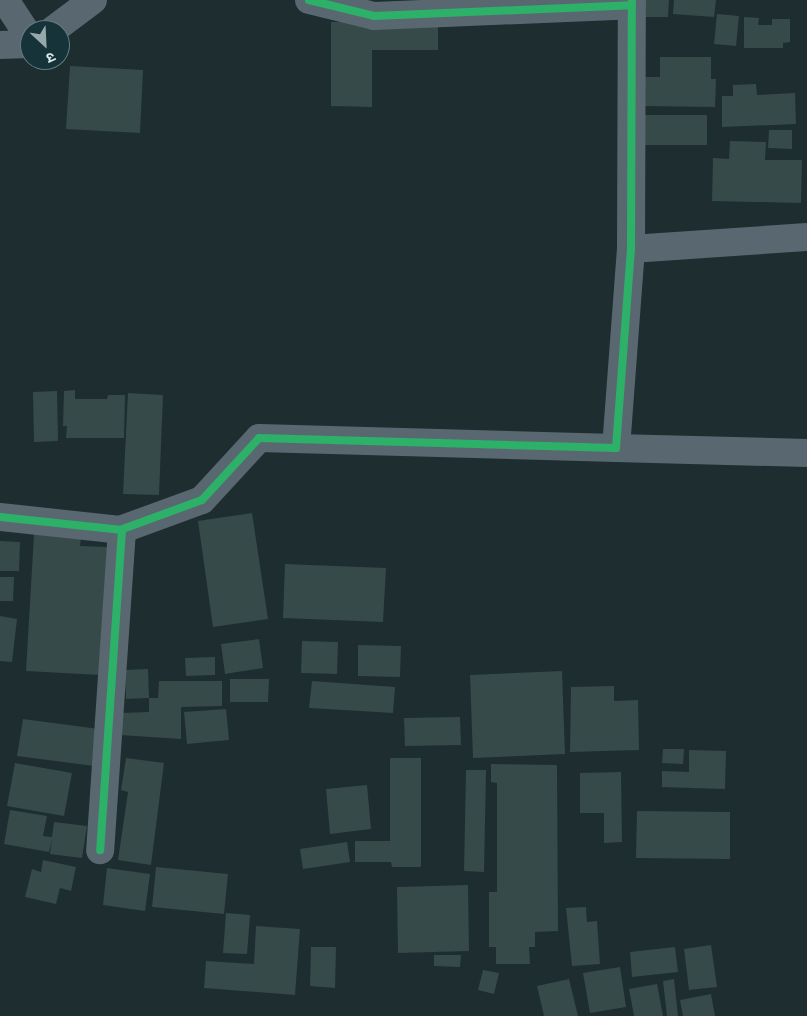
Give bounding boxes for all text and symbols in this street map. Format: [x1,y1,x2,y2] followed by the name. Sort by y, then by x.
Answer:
[20,20,70,70] north arrow
[43,48,59,68] text: उ

